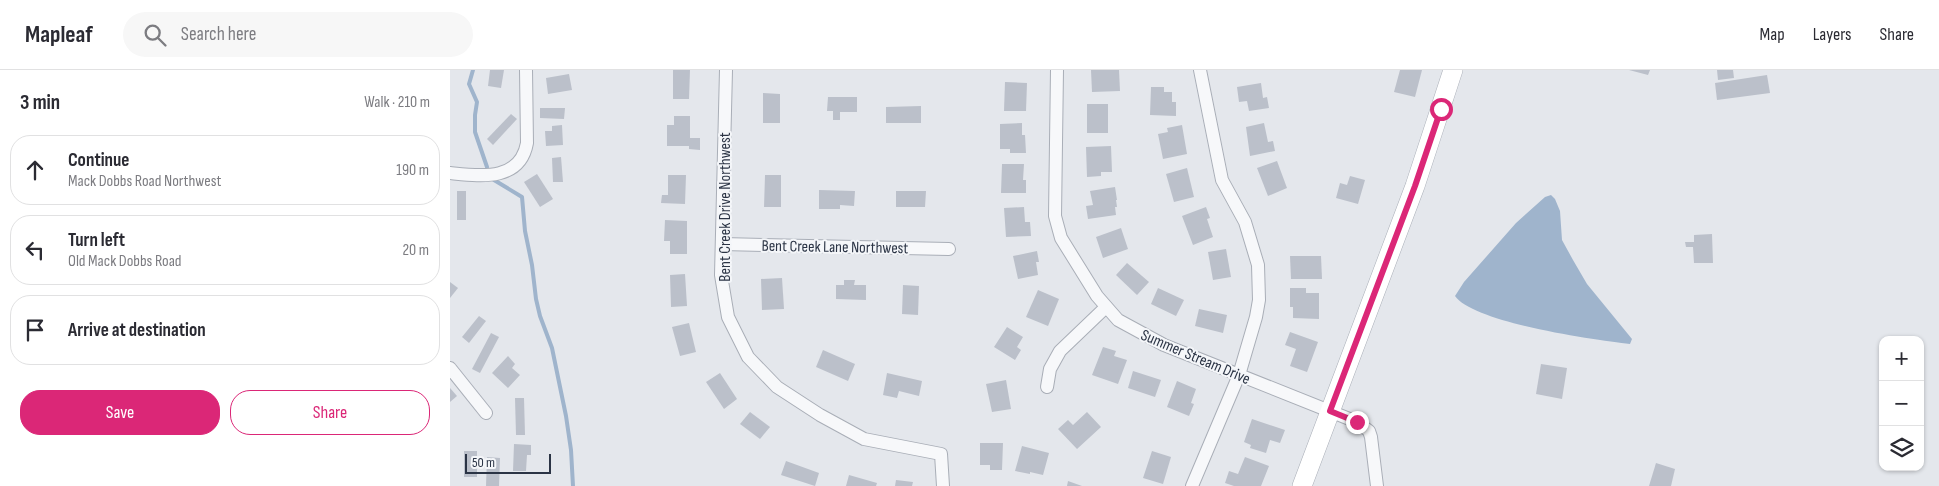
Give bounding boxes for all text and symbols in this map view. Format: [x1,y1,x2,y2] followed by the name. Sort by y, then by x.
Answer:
[123,12,473,57] search box
[25,20,93,49] text: Mapleaf
[141,21,169,49] icon: search
[181,23,256,46] text: Search here
[1760,24,1785,45] text: Map
[1813,24,1852,45] text: Layers
[1880,24,1914,45] text: Share
[20,90,60,115] text: 3 min
[364,93,430,112] text: Walk · 210 m
[1430,98,1453,121] route start
[716,132,735,282] street label: Bent Creek Drive Northwest
[68,149,129,172] text: Continue
[21,156,49,184] icon: ahead
[396,161,429,180] text: 190 m
[68,172,221,191] text: Mack Dobbs Road Northwest
[68,229,125,252] text: Turn left
[21,236,49,264] icon: left
[761,237,909,258] street label: Bent Creek Lane Northwest
[402,241,429,260] text: 20 m
[68,252,182,271] text: Old Mack Dobbs Road
[21,316,49,344] icon: arrive
[68,319,206,342] text: Arrive at destination
[1138,326,1253,389] street label: Summer Stream Drive
[1879,336,1924,471] map controls
[1879,336,1924,381] button: +
[1879,381,1924,426] button: −
[20,390,220,435] button: Save
[230,390,430,435] button: Share
[1346,411,1369,434] route end
[1879,426,1924,471] button: layers
[465,451,551,474] scale bar
[472,454,495,471] text: 50 m

